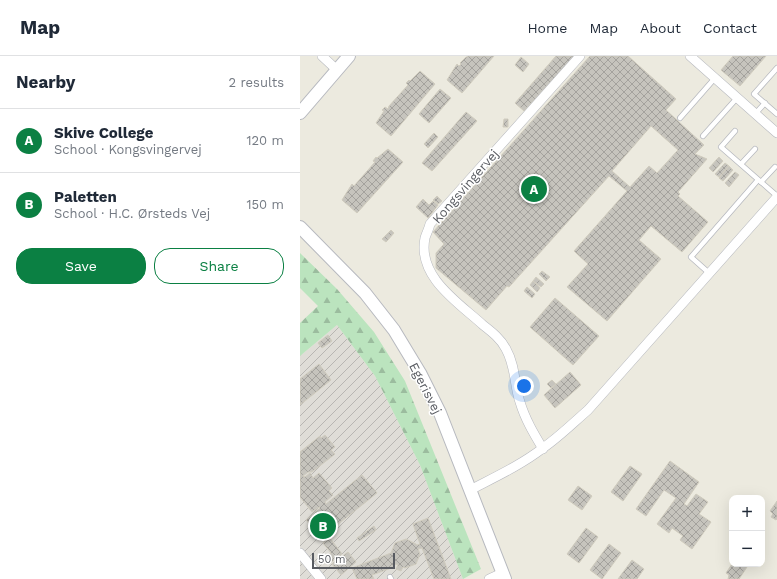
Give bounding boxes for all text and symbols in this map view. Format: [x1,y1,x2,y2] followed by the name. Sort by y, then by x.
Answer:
[20,16,60,39] text: Map
[527,20,567,36] text: Home
[589,20,618,36] text: Map
[640,20,681,36] text: About
[703,20,757,36] text: Contact
[16,72,75,92] text: Nearby
[229,75,284,90] text: 2 results
[54,124,153,142] text: Skive College
[25,133,33,148] text: A
[246,133,284,148] text: 120 m
[54,142,202,157] text: School · Kongsvingervej
[429,146,502,226] street label: Kongsvingervej
[521,174,547,204] pin: A
[54,188,117,206] text: Paletten
[25,197,33,212] text: B
[246,197,284,212] text: 150 m
[54,206,210,221] text: School · H.C. Ørsteds Vej
[16,248,146,284] button: Save
[154,248,284,284] button: Share
[406,360,445,417] street label: Egerisvej
[514,376,534,396] your location
[729,495,765,567] map controls
[729,495,765,531] button: +
[310,511,336,541] pin: B
[729,531,765,567] button: −
[312,551,395,570] scale bar
[318,553,345,566] text: 50 m

